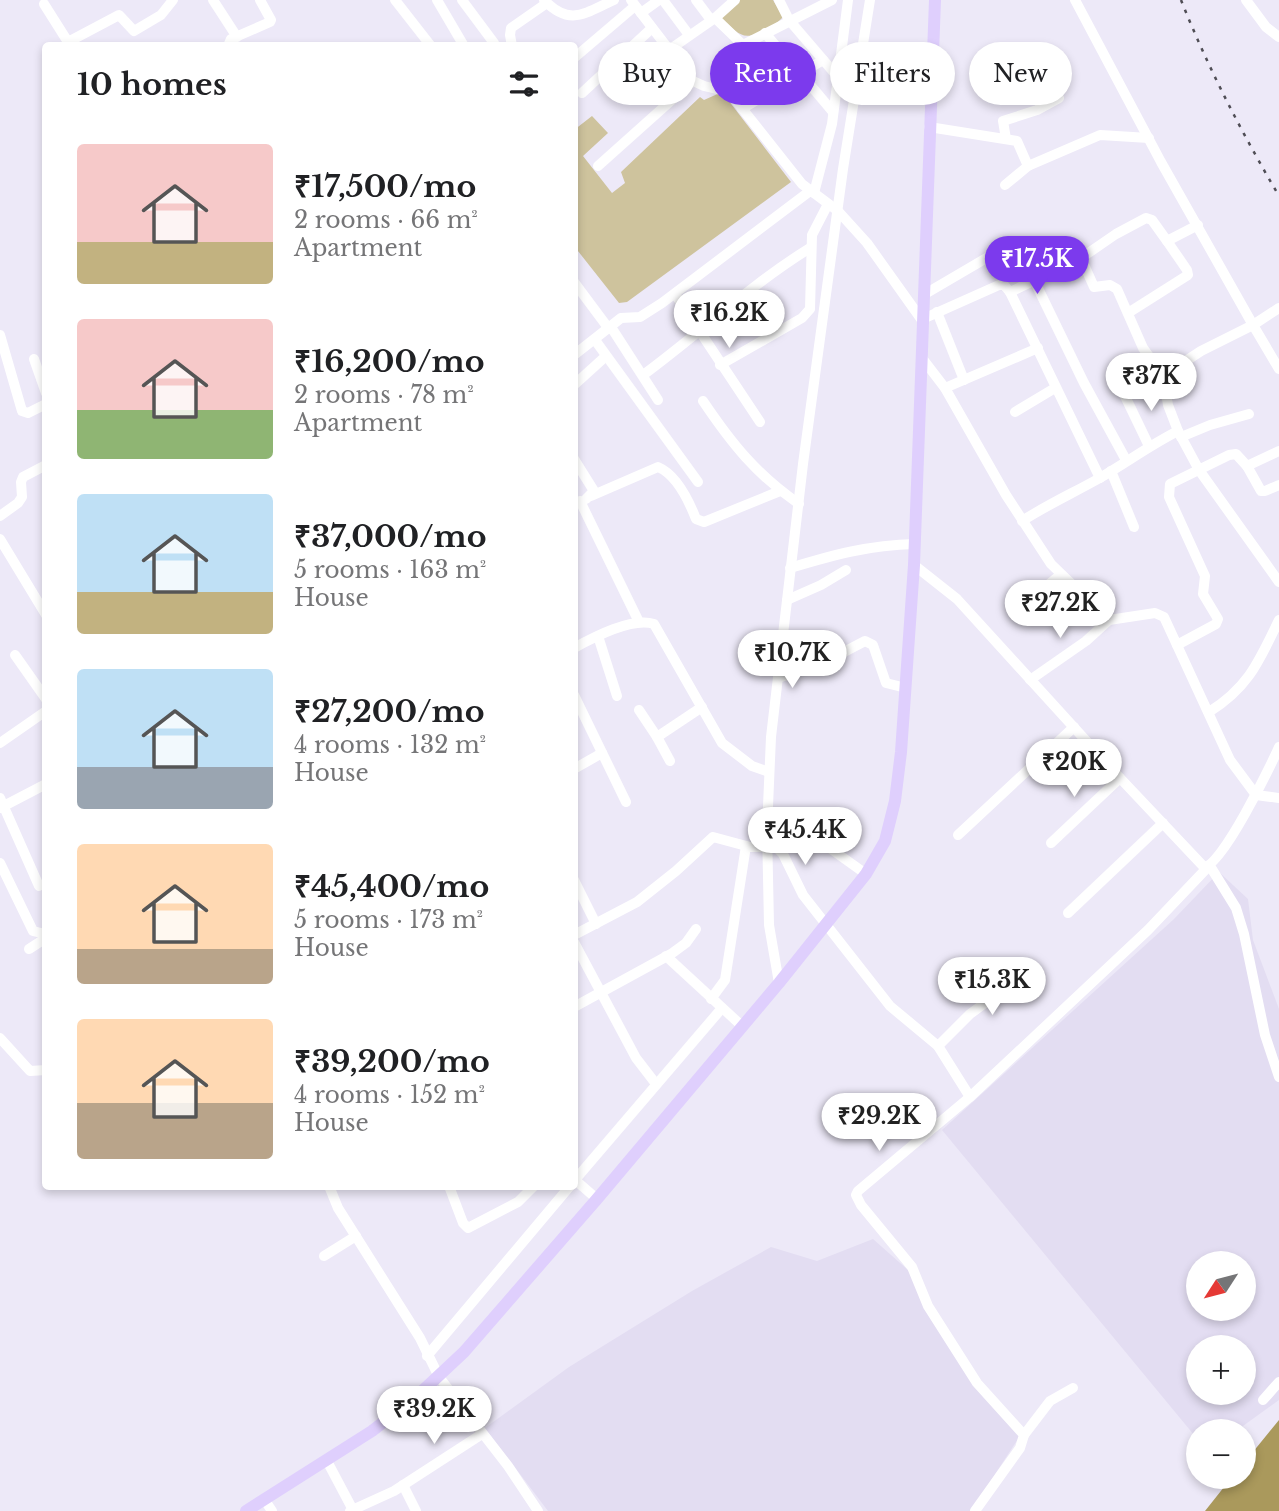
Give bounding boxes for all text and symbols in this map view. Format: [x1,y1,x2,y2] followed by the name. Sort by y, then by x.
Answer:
[598,42,696,105] chip: Buy
[710,42,816,105] chip: Rent
[830,42,955,105] chip: Filters
[969,42,1072,105] chip: New
[505,65,543,103] icon: filters
[77,66,227,103] text: 10 homes
[294,168,476,205] text: ₹17,500/mo
[133,172,217,256] icon: home
[294,206,478,234] text: 2 rooms · 66 m²
[294,234,422,262] text: Apartment
[980,236,1094,296] pin: ₹17.5K
[1001,245,1073,273] text: ₹17.5K
[672,290,786,350] pin: ₹16.2K
[690,299,768,327] text: ₹16.2K
[294,343,484,380] text: ₹16,200/mo
[133,347,217,431] icon: home
[1110,354,1192,413] pin: ₹37K
[1122,362,1180,390] text: ₹37K
[294,381,474,409] text: 2 rooms · 78 m²
[294,409,422,437] text: Apartment
[294,518,487,555] text: ₹37,000/mo
[133,522,217,606] icon: home
[294,556,486,584] text: 5 rooms · 163 m²
[1003,580,1117,640] pin: ₹27.2K
[294,584,369,612] text: House
[1021,589,1099,617] text: ₹27.2K
[735,630,849,690] pin: ₹10.7K
[754,639,830,667] text: ₹10.7K
[294,693,484,730] text: ₹27,200/mo
[133,697,217,781] icon: home
[294,731,486,759] text: 4 rooms · 132 m²
[1033,740,1115,799] pin: ₹20K
[1042,748,1106,776] text: ₹20K
[294,759,369,787] text: House
[748,808,862,867] pin: ₹45.4K
[764,816,846,844] text: ₹45.4K
[294,868,489,905] text: ₹45,400/mo
[133,872,217,956] icon: home
[294,906,483,934] text: 5 rooms · 173 m²
[294,934,369,962] text: House
[935,958,1049,1017] pin: ₹15.3K
[954,966,1030,994] text: ₹15.3K
[294,1043,490,1080] text: ₹39,200/mo
[133,1047,217,1131] icon: home
[294,1081,485,1109] text: 4 rooms · 152 m²
[822,1094,936,1153] pin: ₹29.2K
[838,1102,920,1130] text: ₹29.2K
[294,1109,369,1137] text: House
[1186,1251,1256,1321] north arrow
[1186,1251,1256,1489] map controls
[1186,1335,1256,1405] button: +
[377,1386,491,1446] pin: ₹39.2K
[393,1395,475,1423] text: ₹39.2K
[1186,1419,1256,1489] button: −

